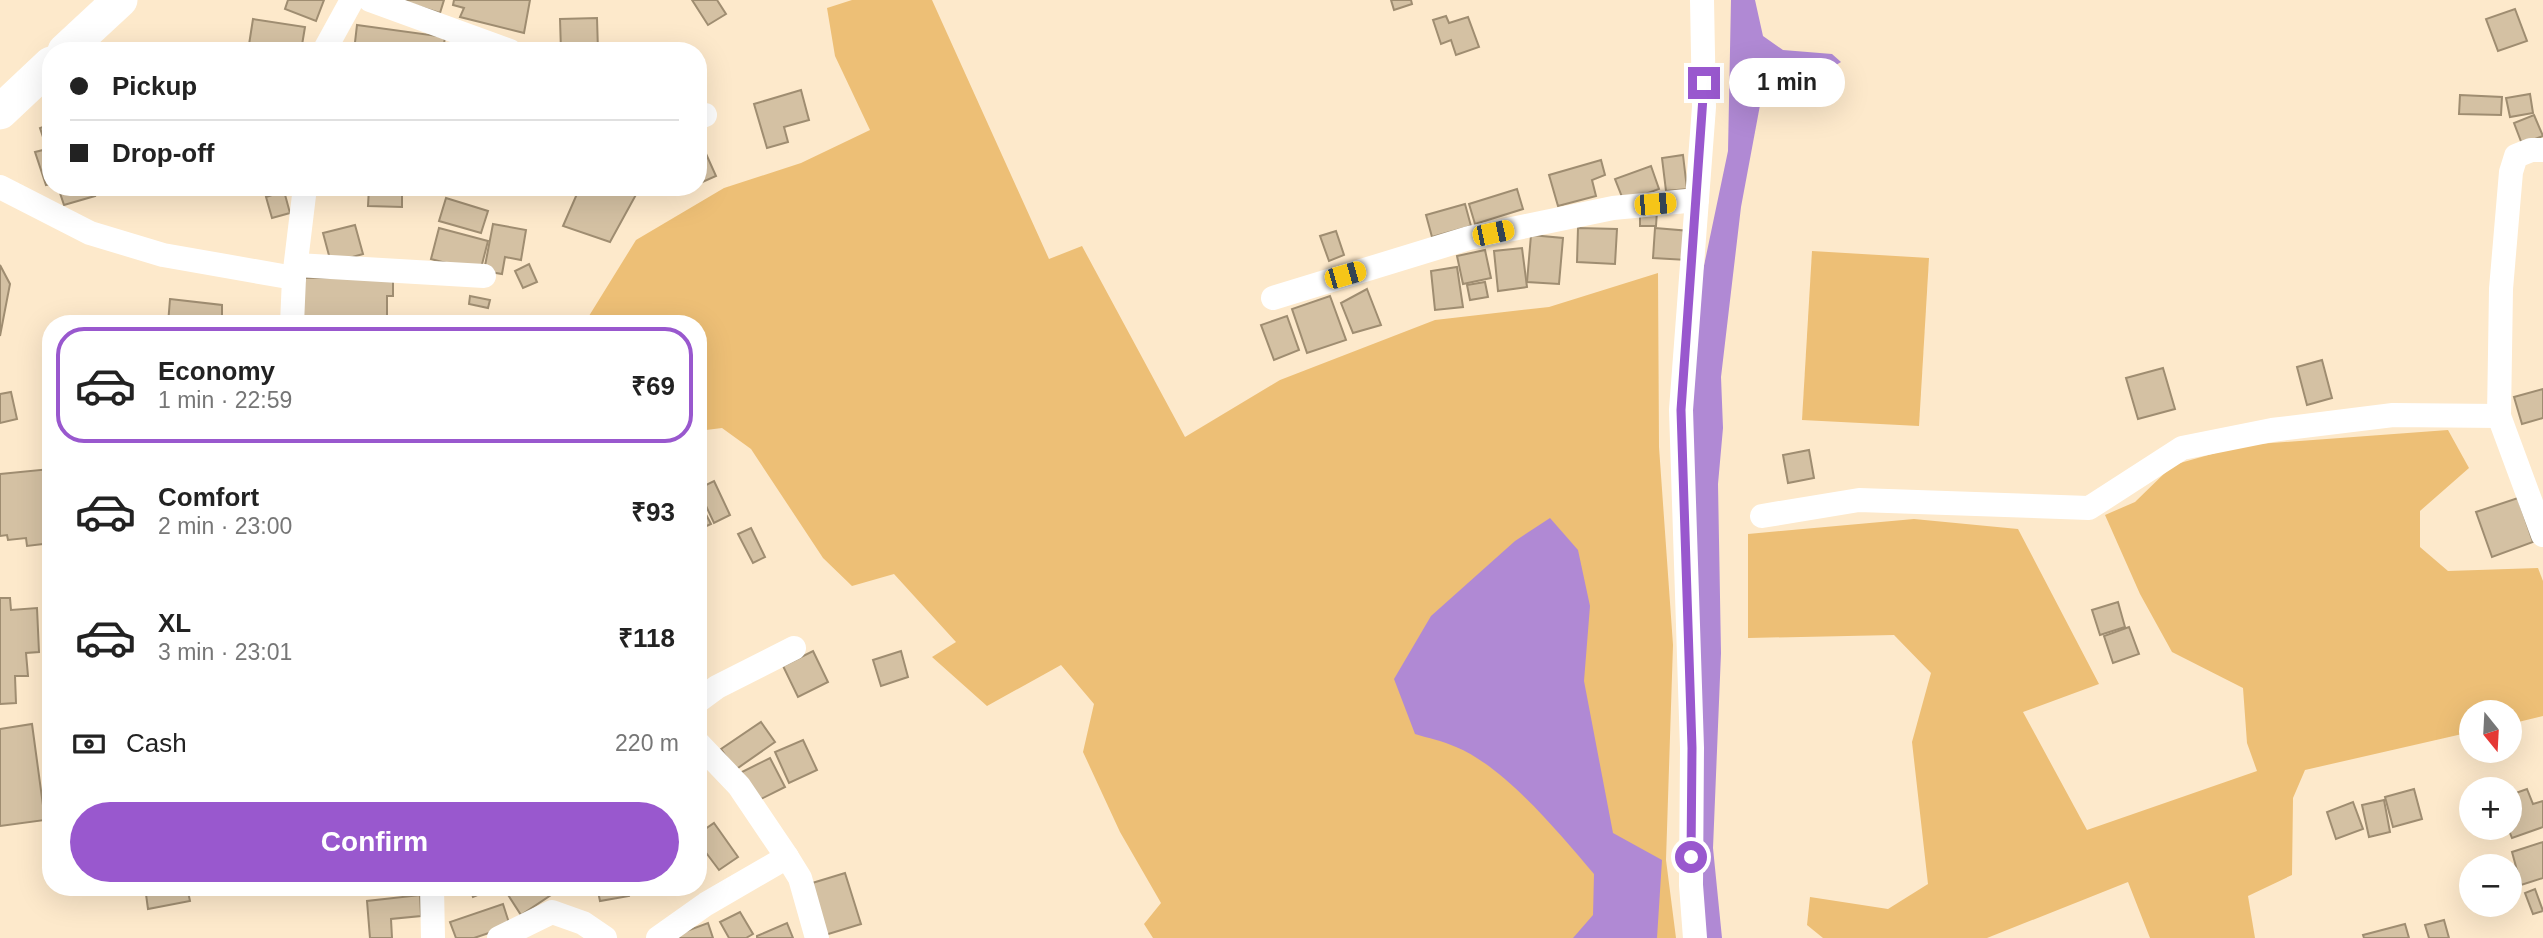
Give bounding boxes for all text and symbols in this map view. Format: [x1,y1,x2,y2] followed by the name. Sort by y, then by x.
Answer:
[1728,58,1844,108] callout: 1 min
[1688,67,1720,99] route end
[1757,69,1817,95] text: 1 min
[112,71,197,101] text: Pickup
[112,138,215,168] text: Drop-off
[1634,192,1677,216] car
[1471,218,1516,248] car
[1322,259,1369,291] car
[74,354,137,417] icon: car
[158,356,275,386] text: Economy
[631,371,675,401] text: ₹69
[158,387,292,413] text: 1 min · 22:59
[74,480,137,543] icon: car
[158,482,259,512] text: Comfort
[631,497,675,527] text: ₹93
[158,513,292,539] text: 2 min · 23:00
[74,606,137,669] icon: car
[158,608,191,638] text: XL
[618,623,675,653] text: ₹118
[158,639,292,665] text: 3 min · 23:01
[2459,700,2522,763] north arrow
[2459,700,2522,917] map controls
[70,725,108,763] icon: cash
[126,728,187,758] text: Cash
[615,730,679,756] text: 220 m
[2459,777,2522,840] button: +
[70,802,679,882] button: Confirm
[1675,841,1707,873] route start
[2459,854,2522,917] button: −

